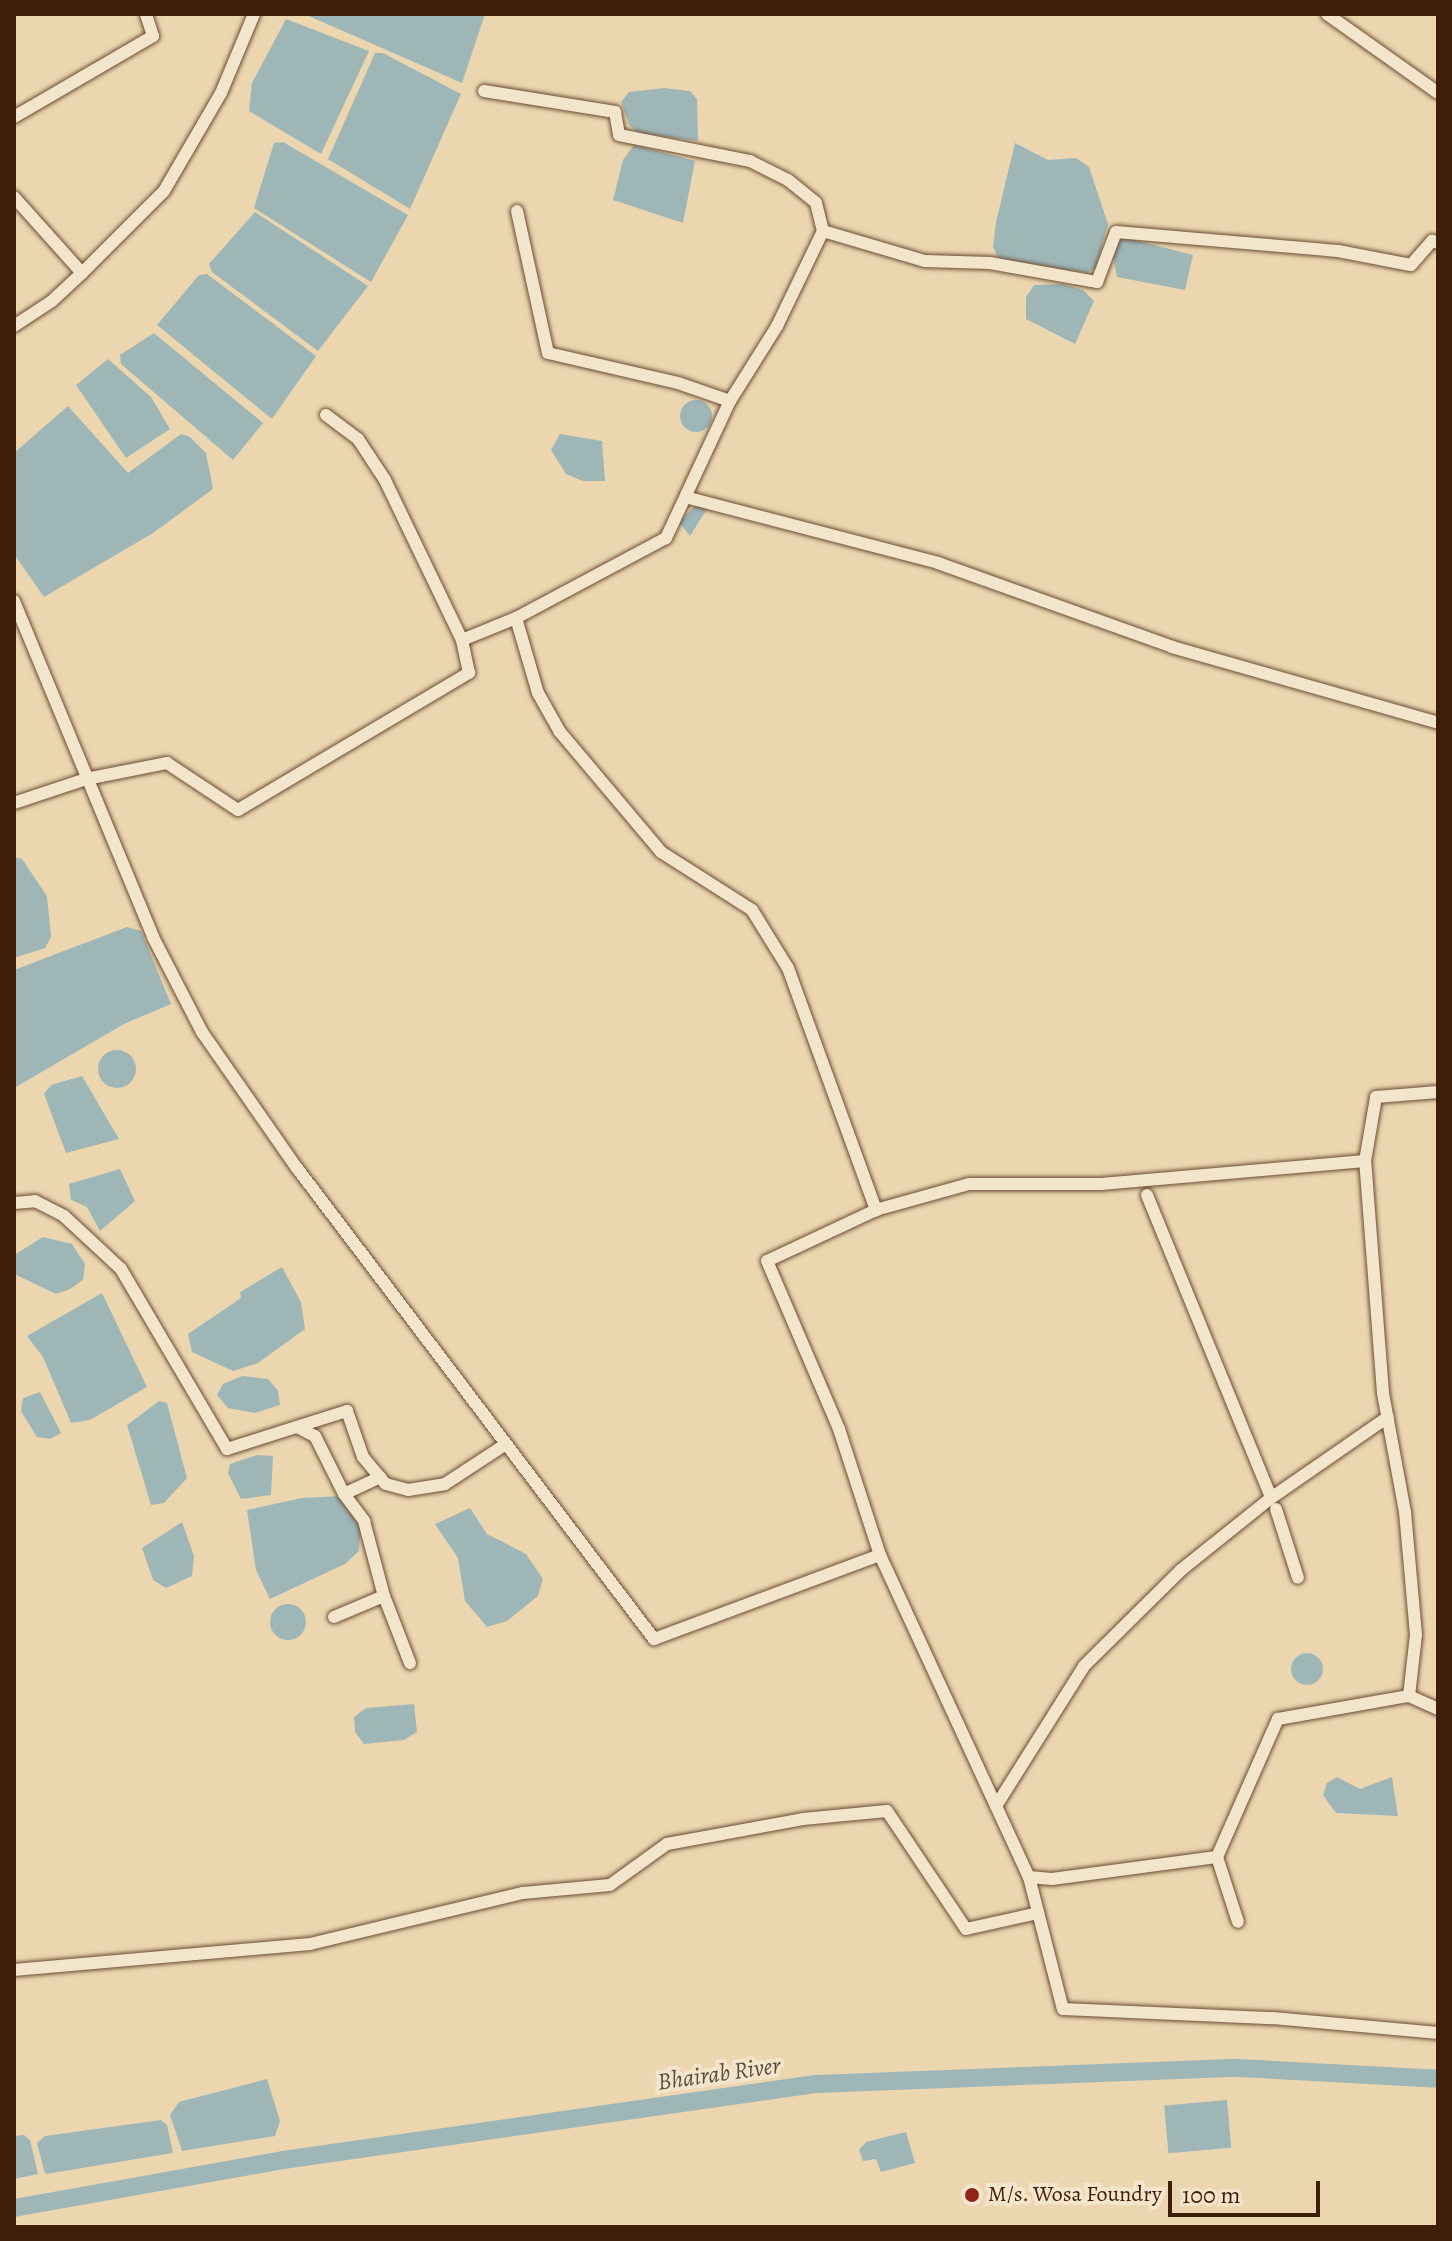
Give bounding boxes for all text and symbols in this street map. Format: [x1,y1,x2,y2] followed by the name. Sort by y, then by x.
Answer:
[656,2051,782,2097] water label: Bhairab River
[1172,2165,1324,2215] scale bar
[1182,2179,1241,2211] text: 100 m
[988,2182,1162,2208] place label: M/s. Wosa Foundry
[963,2186,981,2204] marker: M/s. Wosa Foundry

